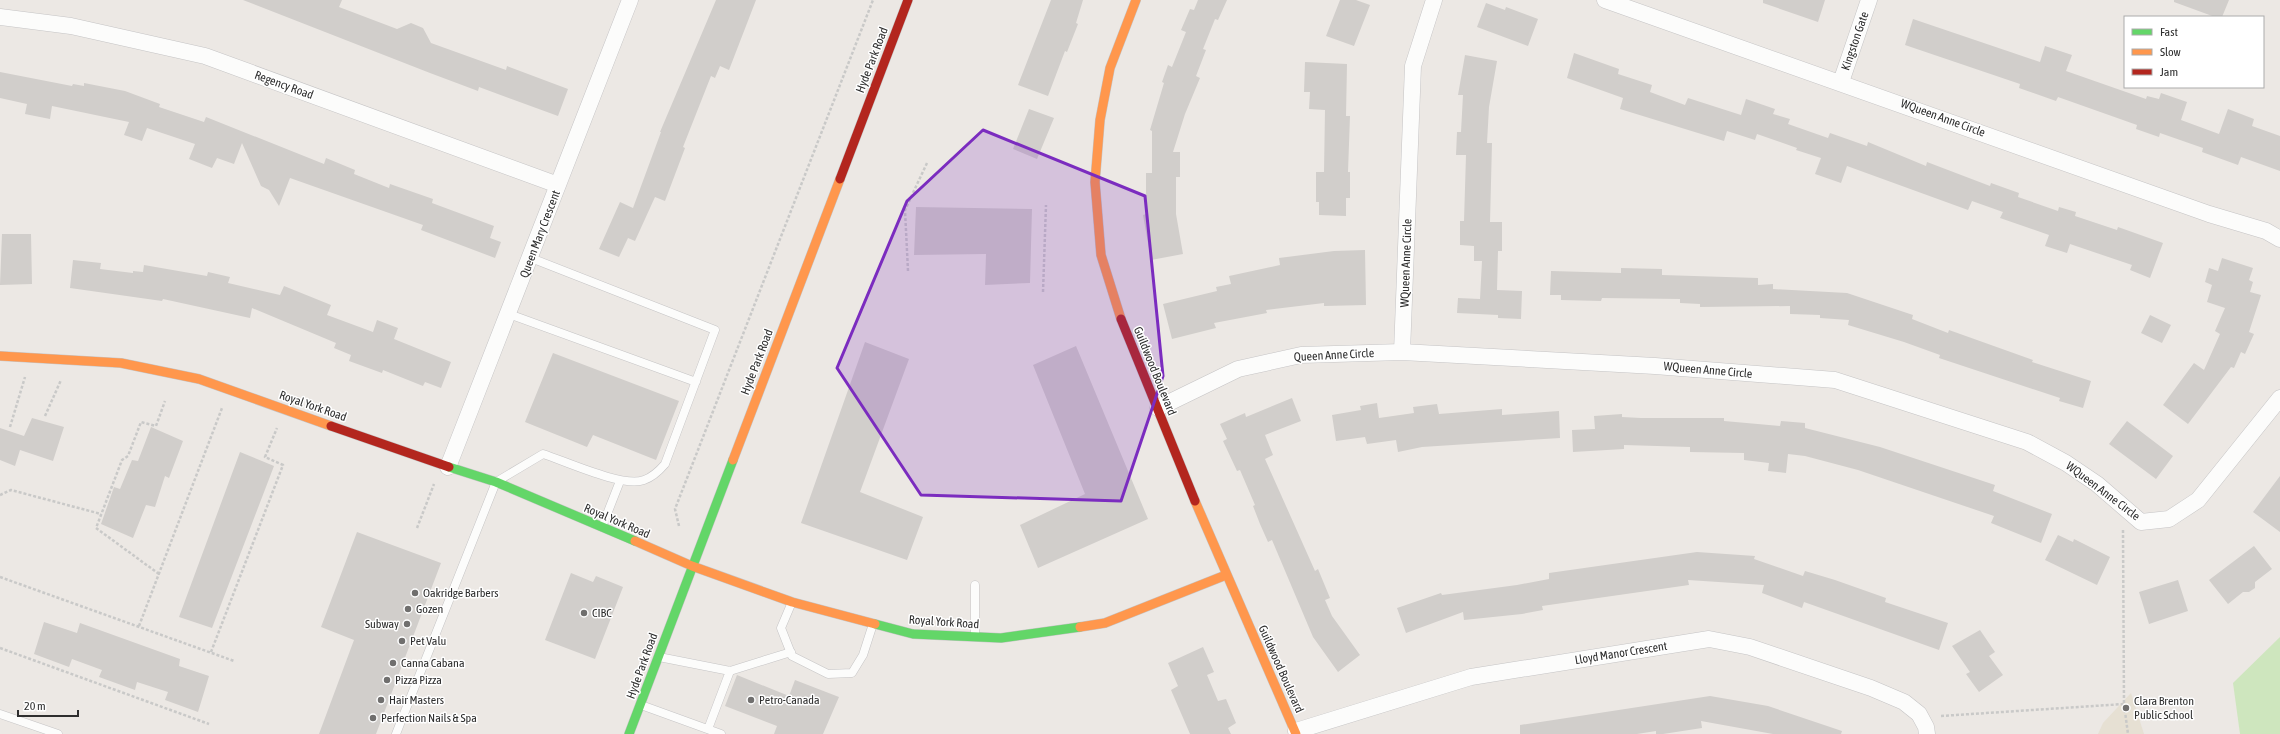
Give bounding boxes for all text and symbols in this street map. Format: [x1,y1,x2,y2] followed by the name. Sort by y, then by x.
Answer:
[1838,10,1872,72] street label: Kingston Gate
[2124,16,2264,88] legend
[853,25,891,95] street label: Hyde Park Road
[2160,25,2178,39] text: Fast
[2160,45,2181,59] text: Slow
[2160,65,2178,79] text: Jam
[253,68,315,102] street label: Regency Road
[1899,96,1987,140] street label: WQueen Anne Circle
[517,188,563,280] street label: Queen Mary Crescent
[1397,218,1415,308] street label: WQueen Anne Circle
[1131,325,1179,417] street label: Guildwood Boulevard
[738,327,776,397] street label: Hyde Park Road
[1294,346,1374,364] street label: Queen Anne Circle
[1663,359,1753,381] street label: WQueen Anne Circle
[277,388,349,424] street label: Royal York Road
[2063,459,2143,523] street label: WQueen Anne Circle
[582,501,652,541] street label: Royal York Road
[423,586,499,600] place label: Oakridge Barbers
[410,588,420,598] marker: Oakridge Barbers
[416,602,443,616] place label: Gozen
[403,604,413,614] marker: Gozen
[592,606,612,620] place label: CIBC
[579,608,589,618] marker: CIBC
[908,613,980,631] street label: Royal York Road
[365,617,399,631] place label: Subway
[402,619,412,629] marker: Subway
[1255,623,1307,715] street label: Guildwood Boulevard
[624,631,660,701] street label: Hyde Park Road
[410,634,447,648] place label: Pet Valu
[397,636,407,646] marker: Pet Valu
[1574,639,1669,667] street label: Lloyd Manor Crescent
[401,656,465,670] place label: Canna Cabana
[388,658,398,668] marker: Canna Cabana
[395,673,442,687] place label: Pizza Pizza
[382,675,392,685] marker: Pizza Pizza
[18,692,78,718] scale bar
[389,693,444,707] place label: Hair Masters
[759,693,820,707] place label: Petro-Canada
[2134,694,2194,722] place label: Clara Brenton Public School
[376,695,386,705] marker: Hair Masters
[746,695,756,705] marker: Petro-Canada
[24,699,46,713] text: 20 m
[2121,703,2131,713] marker: Clara Brenton Public School
[381,711,477,725] place label: Perfection Nails & Spa
[368,713,378,723] marker: Perfection Nails & Spa

